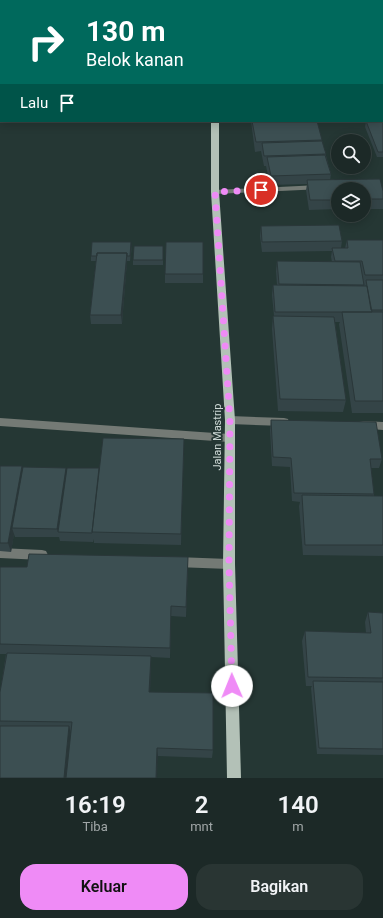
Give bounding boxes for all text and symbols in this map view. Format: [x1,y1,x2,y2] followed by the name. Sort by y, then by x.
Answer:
[86,15,165,48] text: 130 m
[20,16,72,68] icon: right
[86,49,184,70] text: Belok kanan
[56,92,78,114] icon: arrive
[20,94,48,112] text: Lalu
[331,134,371,222] map controls
[331,134,371,174] button: search
[244,173,278,207] pin
[250,179,272,201] icon: arrive
[331,182,371,222] button: layers
[211,404,224,470] street label: Jalan Mastrip
[211,665,253,707] position arrow
[64,791,126,819] text: 16:19
[195,791,208,819] text: 2
[277,791,319,819] text: 140
[82,819,108,834] text: Tiba
[190,819,213,834] text: mnt
[292,819,304,834] text: m
[20,864,188,910] button: Keluar
[196,864,363,910] button: Bagikan

